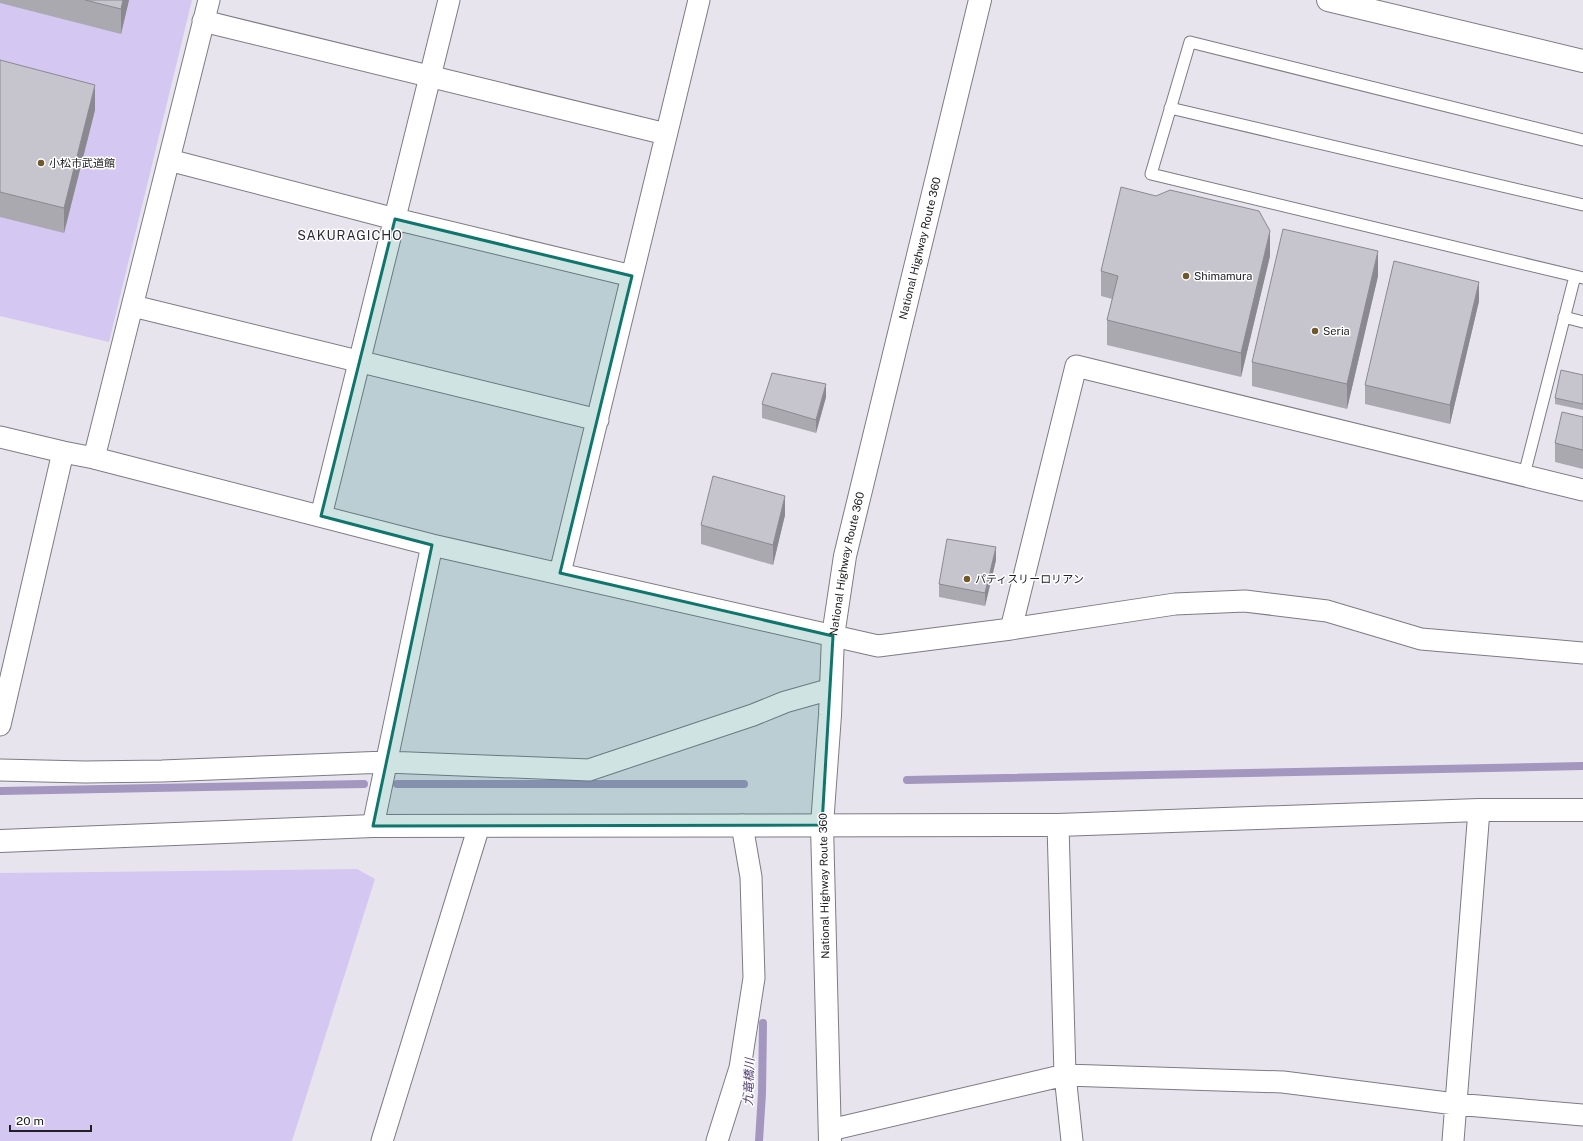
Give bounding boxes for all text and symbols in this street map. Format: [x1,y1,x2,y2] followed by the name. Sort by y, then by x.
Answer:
[49,157,115,169] place label: 小松市武道館
[36,158,46,168] marker: 小松市武道館
[897,176,943,321] street label: National Highway Route 360
[297,228,403,243] district label: SAKURAGICHO
[1194,270,1252,282] place label: Shimamura
[1181,271,1191,281] marker: Shimamura
[1323,325,1350,337] place label: Seria
[1310,326,1320,336] marker: Seria
[827,490,866,636] street label: National Highway Route 360
[975,573,1084,585] place label: パティスリーロリアン
[962,574,972,584] marker: パティスリーロリアン
[817,813,831,959] street label: National Highway Route 360
[741,1056,757,1106] water label: 九竜橋川
[10,1107,91,1133] scale bar
[16,1114,44,1128] text: 20 m

